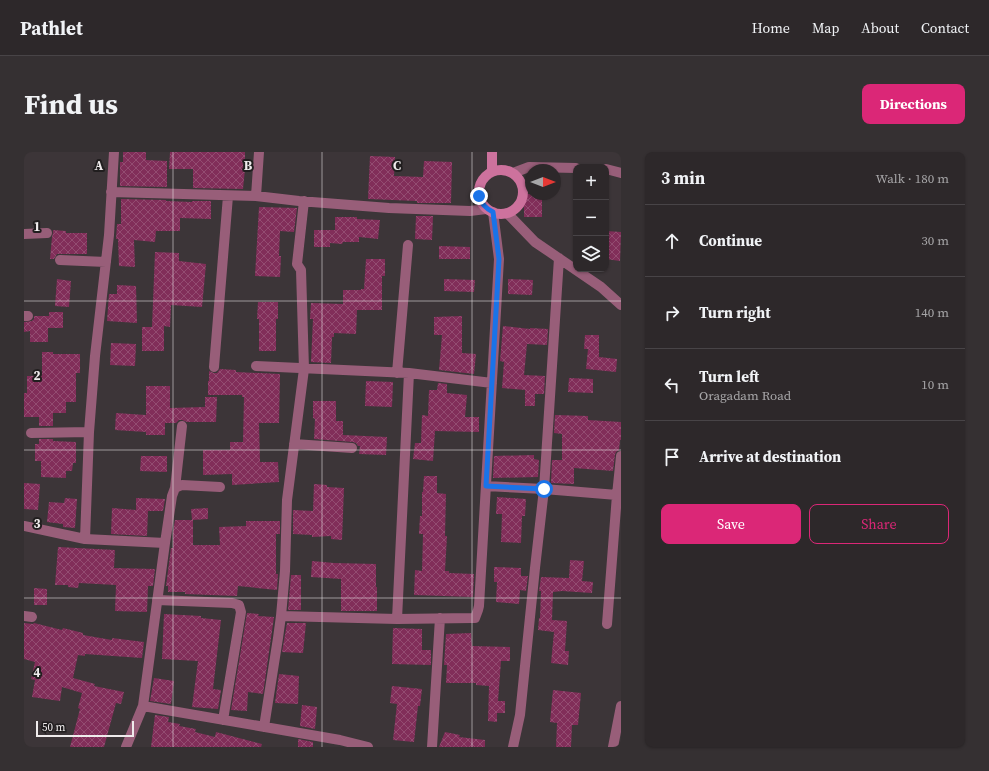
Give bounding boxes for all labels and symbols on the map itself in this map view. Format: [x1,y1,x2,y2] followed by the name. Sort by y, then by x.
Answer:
[95,157,104,174] text: A
[244,157,253,174] text: B
[393,157,401,174] text: C
[525,164,561,200] north arrow
[470,187,488,205] route end
[33,218,41,235] text: 1
[33,367,41,384] text: 2
[535,480,553,498] route start
[33,515,41,532] text: 3
[33,664,41,681] text: 4
[36,719,134,738] scale bar

